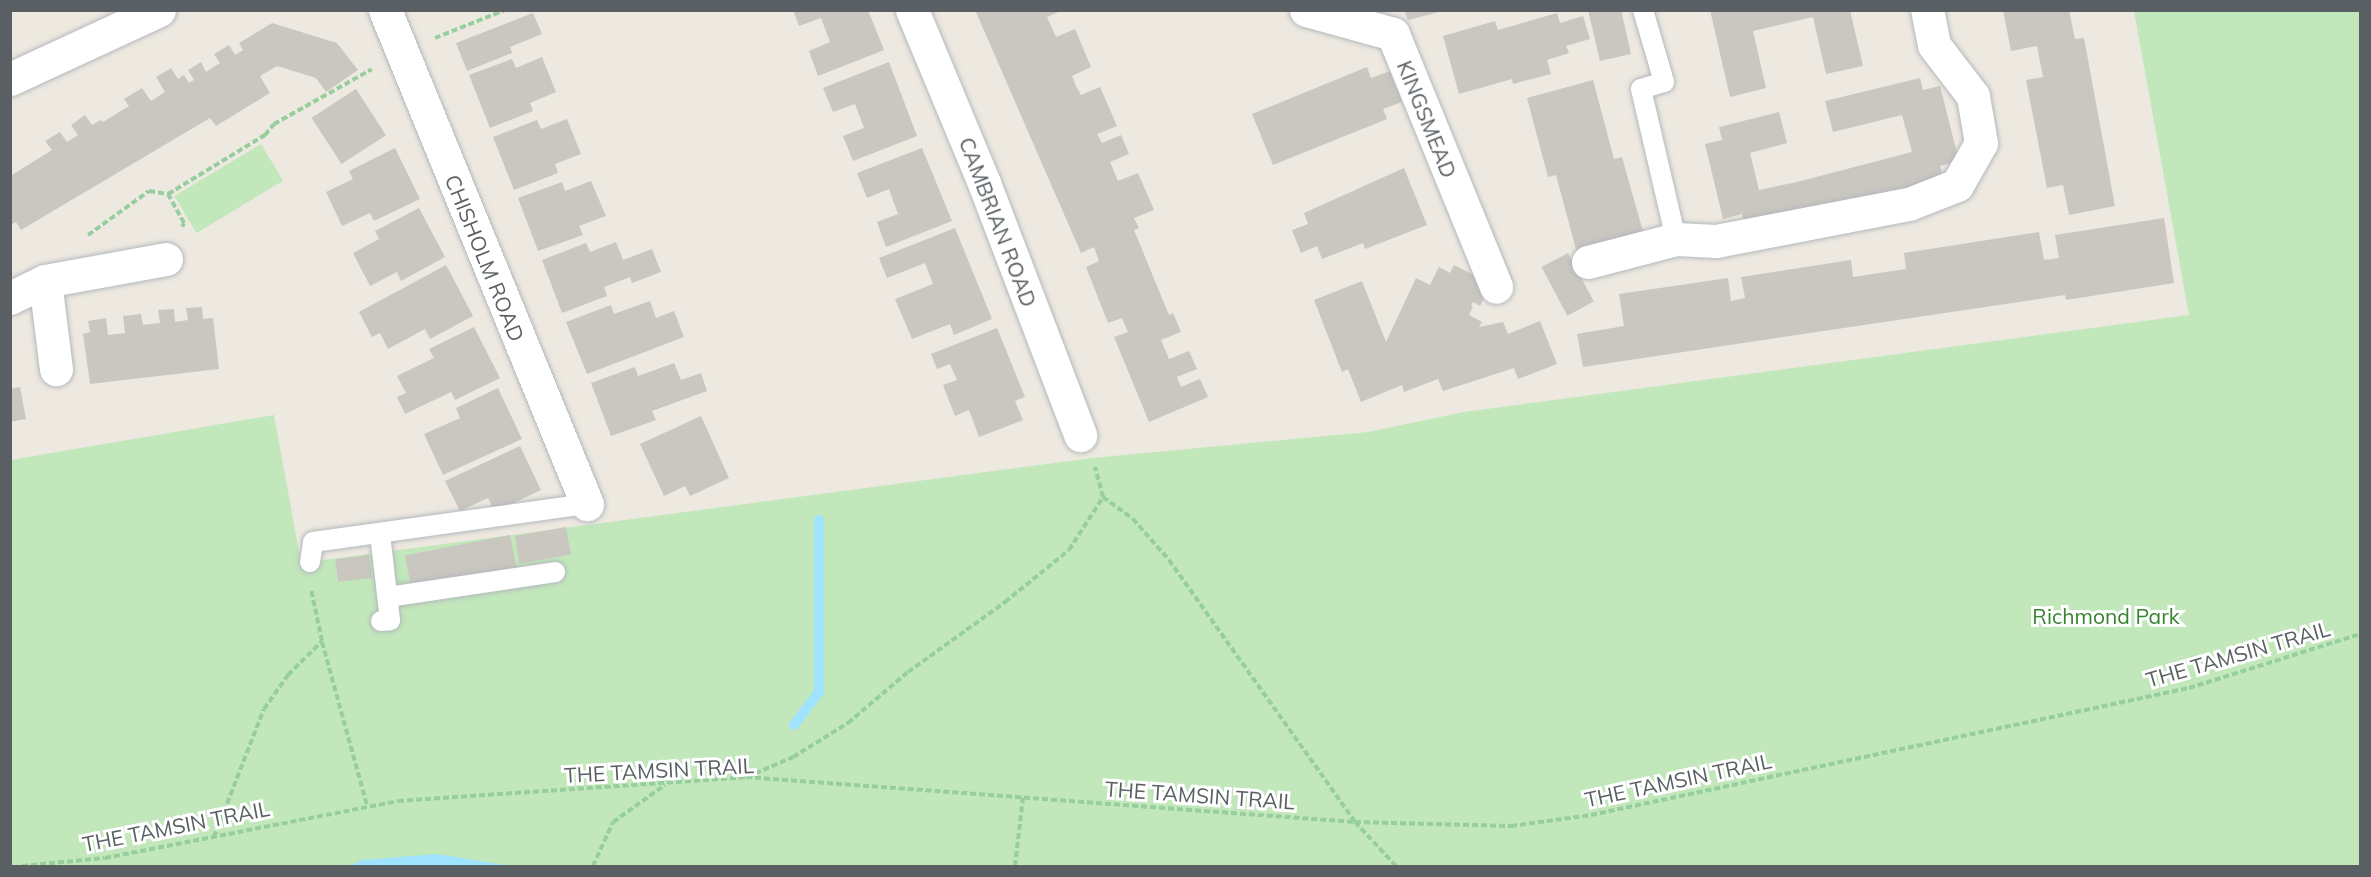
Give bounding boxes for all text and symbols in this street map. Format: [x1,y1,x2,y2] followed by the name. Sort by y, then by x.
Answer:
[1392,57,1462,181] street label: KINGSMEAD
[954,134,1042,310] street label: CAMBRIAN ROAD
[440,171,530,345] street label: CHISHOLM ROAD
[2032,603,2180,629] park label: Richmond Park
[2143,616,2333,692] street label: THE TAMSIN TRAIL
[1582,748,1774,812] street label: THE TAMSIN TRAIL
[563,752,755,788] street label: THE TAMSIN TRAIL
[1104,776,1296,814] street label: THE TAMSIN TRAIL
[80,795,272,857] street label: THE TAMSIN TRAIL

